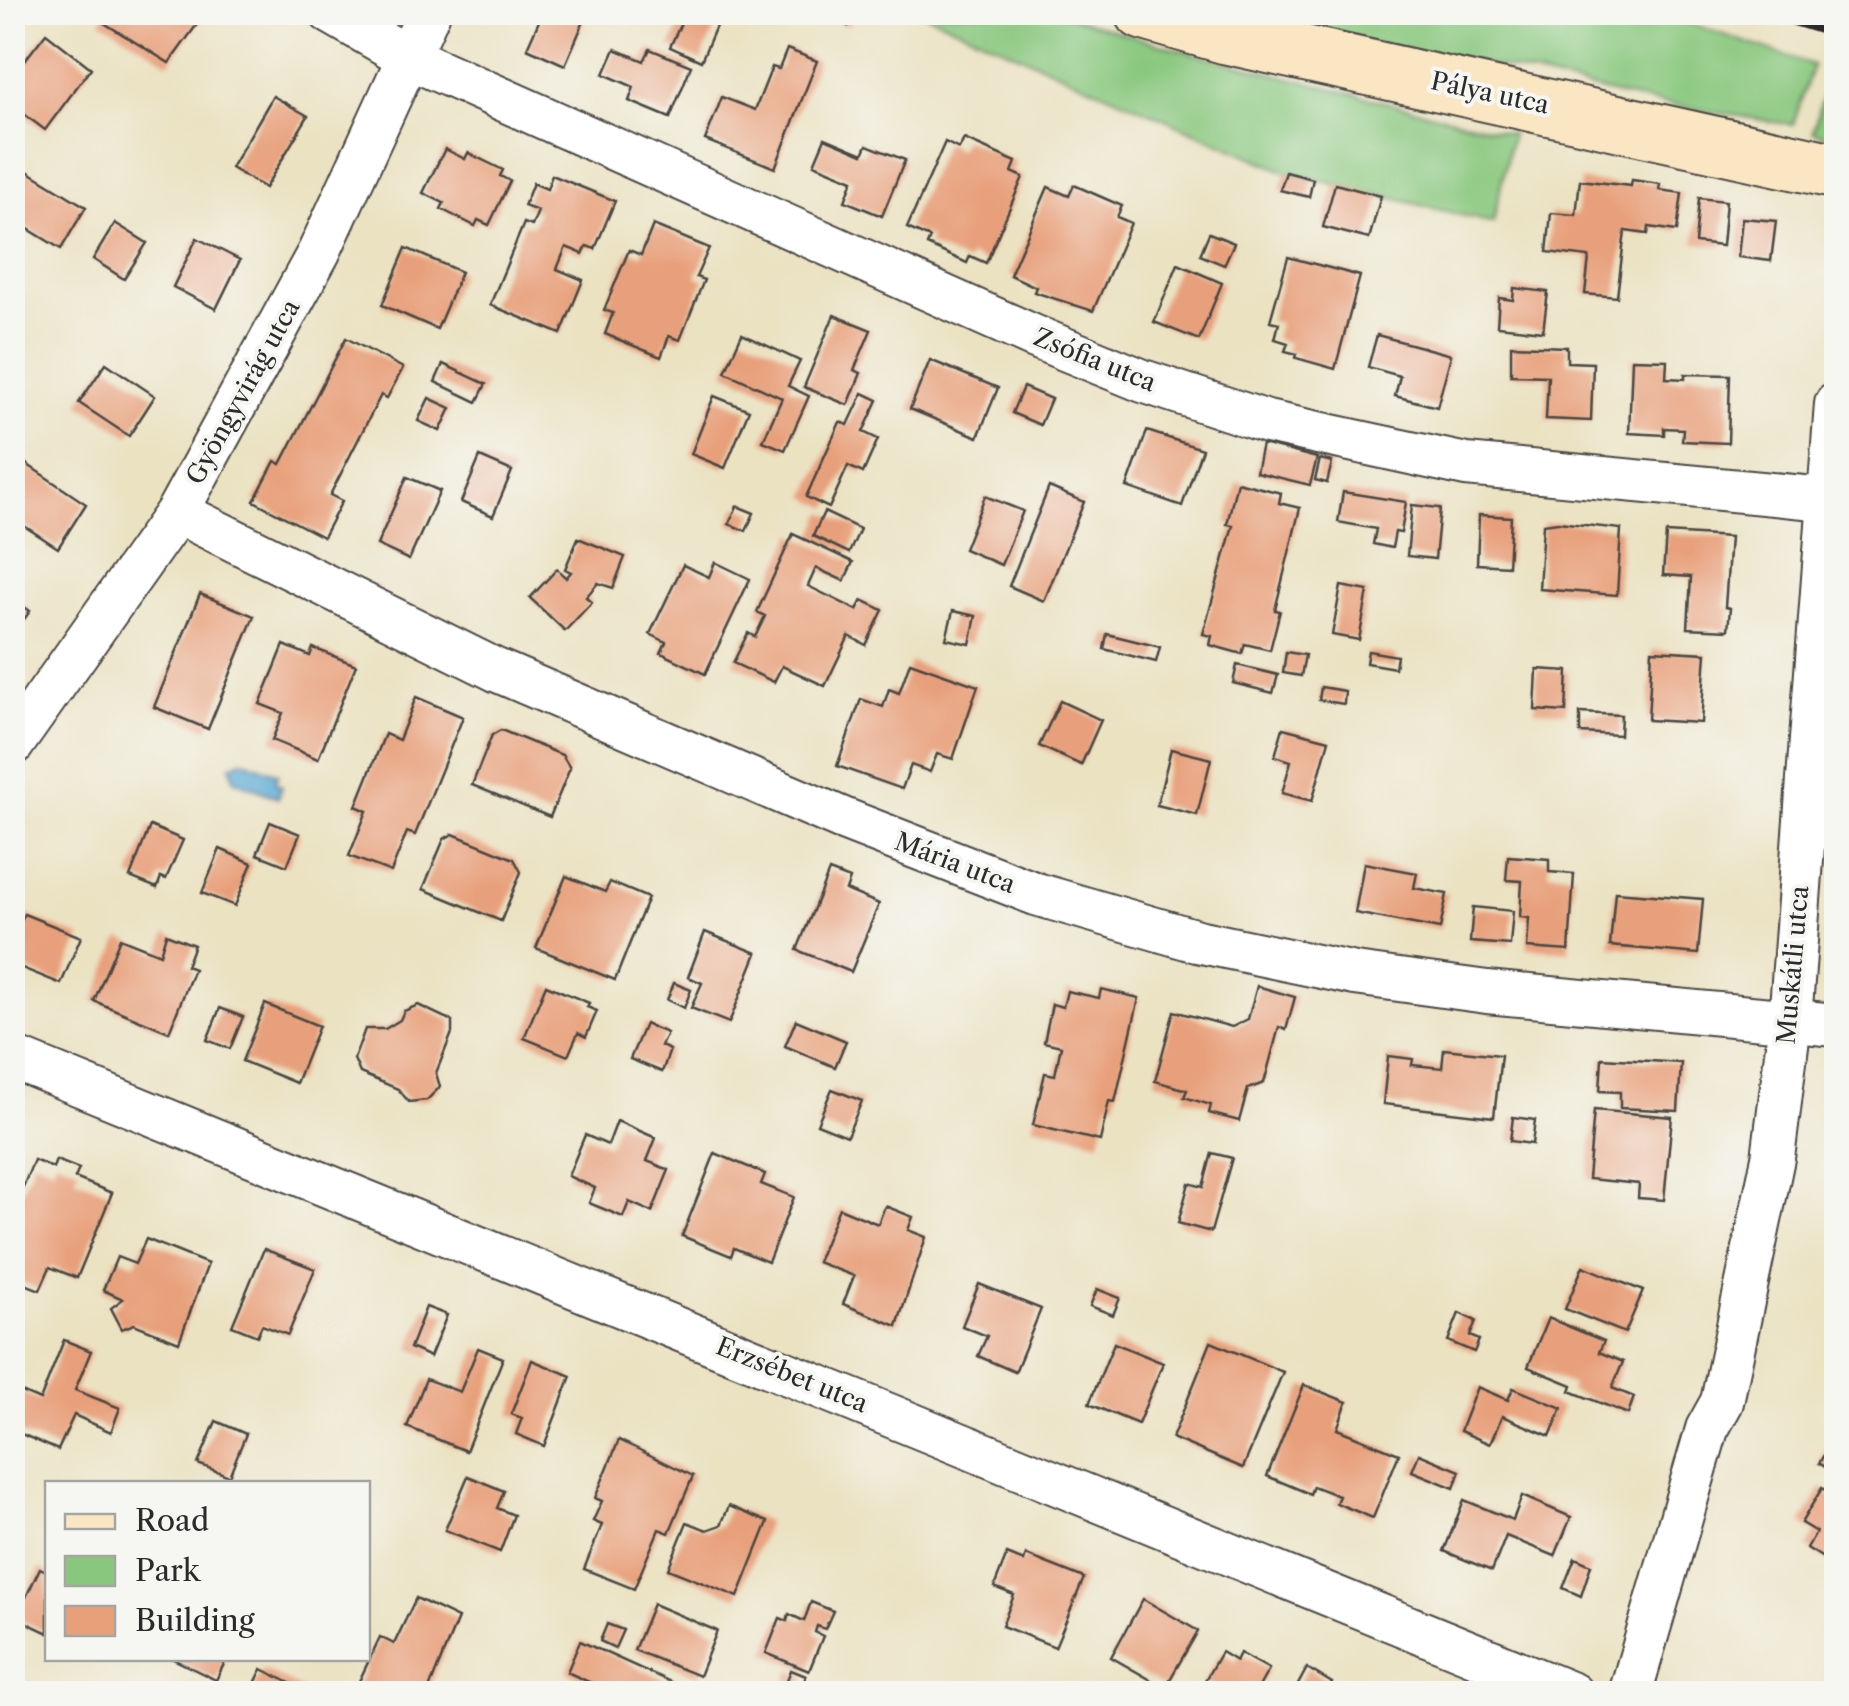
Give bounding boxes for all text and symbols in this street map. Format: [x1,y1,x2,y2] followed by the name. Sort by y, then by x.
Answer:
[1428,65,1553,121] street label: Pálya utca
[179,293,307,490] street label: Gyöngyvirág utca
[1029,321,1161,399] street label: Zsófia utca
[890,826,1020,900] street label: Mária utca
[1771,883,1815,1046] street label: Muskátli utca
[712,1331,873,1420] street label: Erzsébet utca
[45,1481,370,1661] legend
[135,1502,209,1539] text: Road
[135,1552,202,1589] text: Park
[135,1602,255,1639] text: Building

